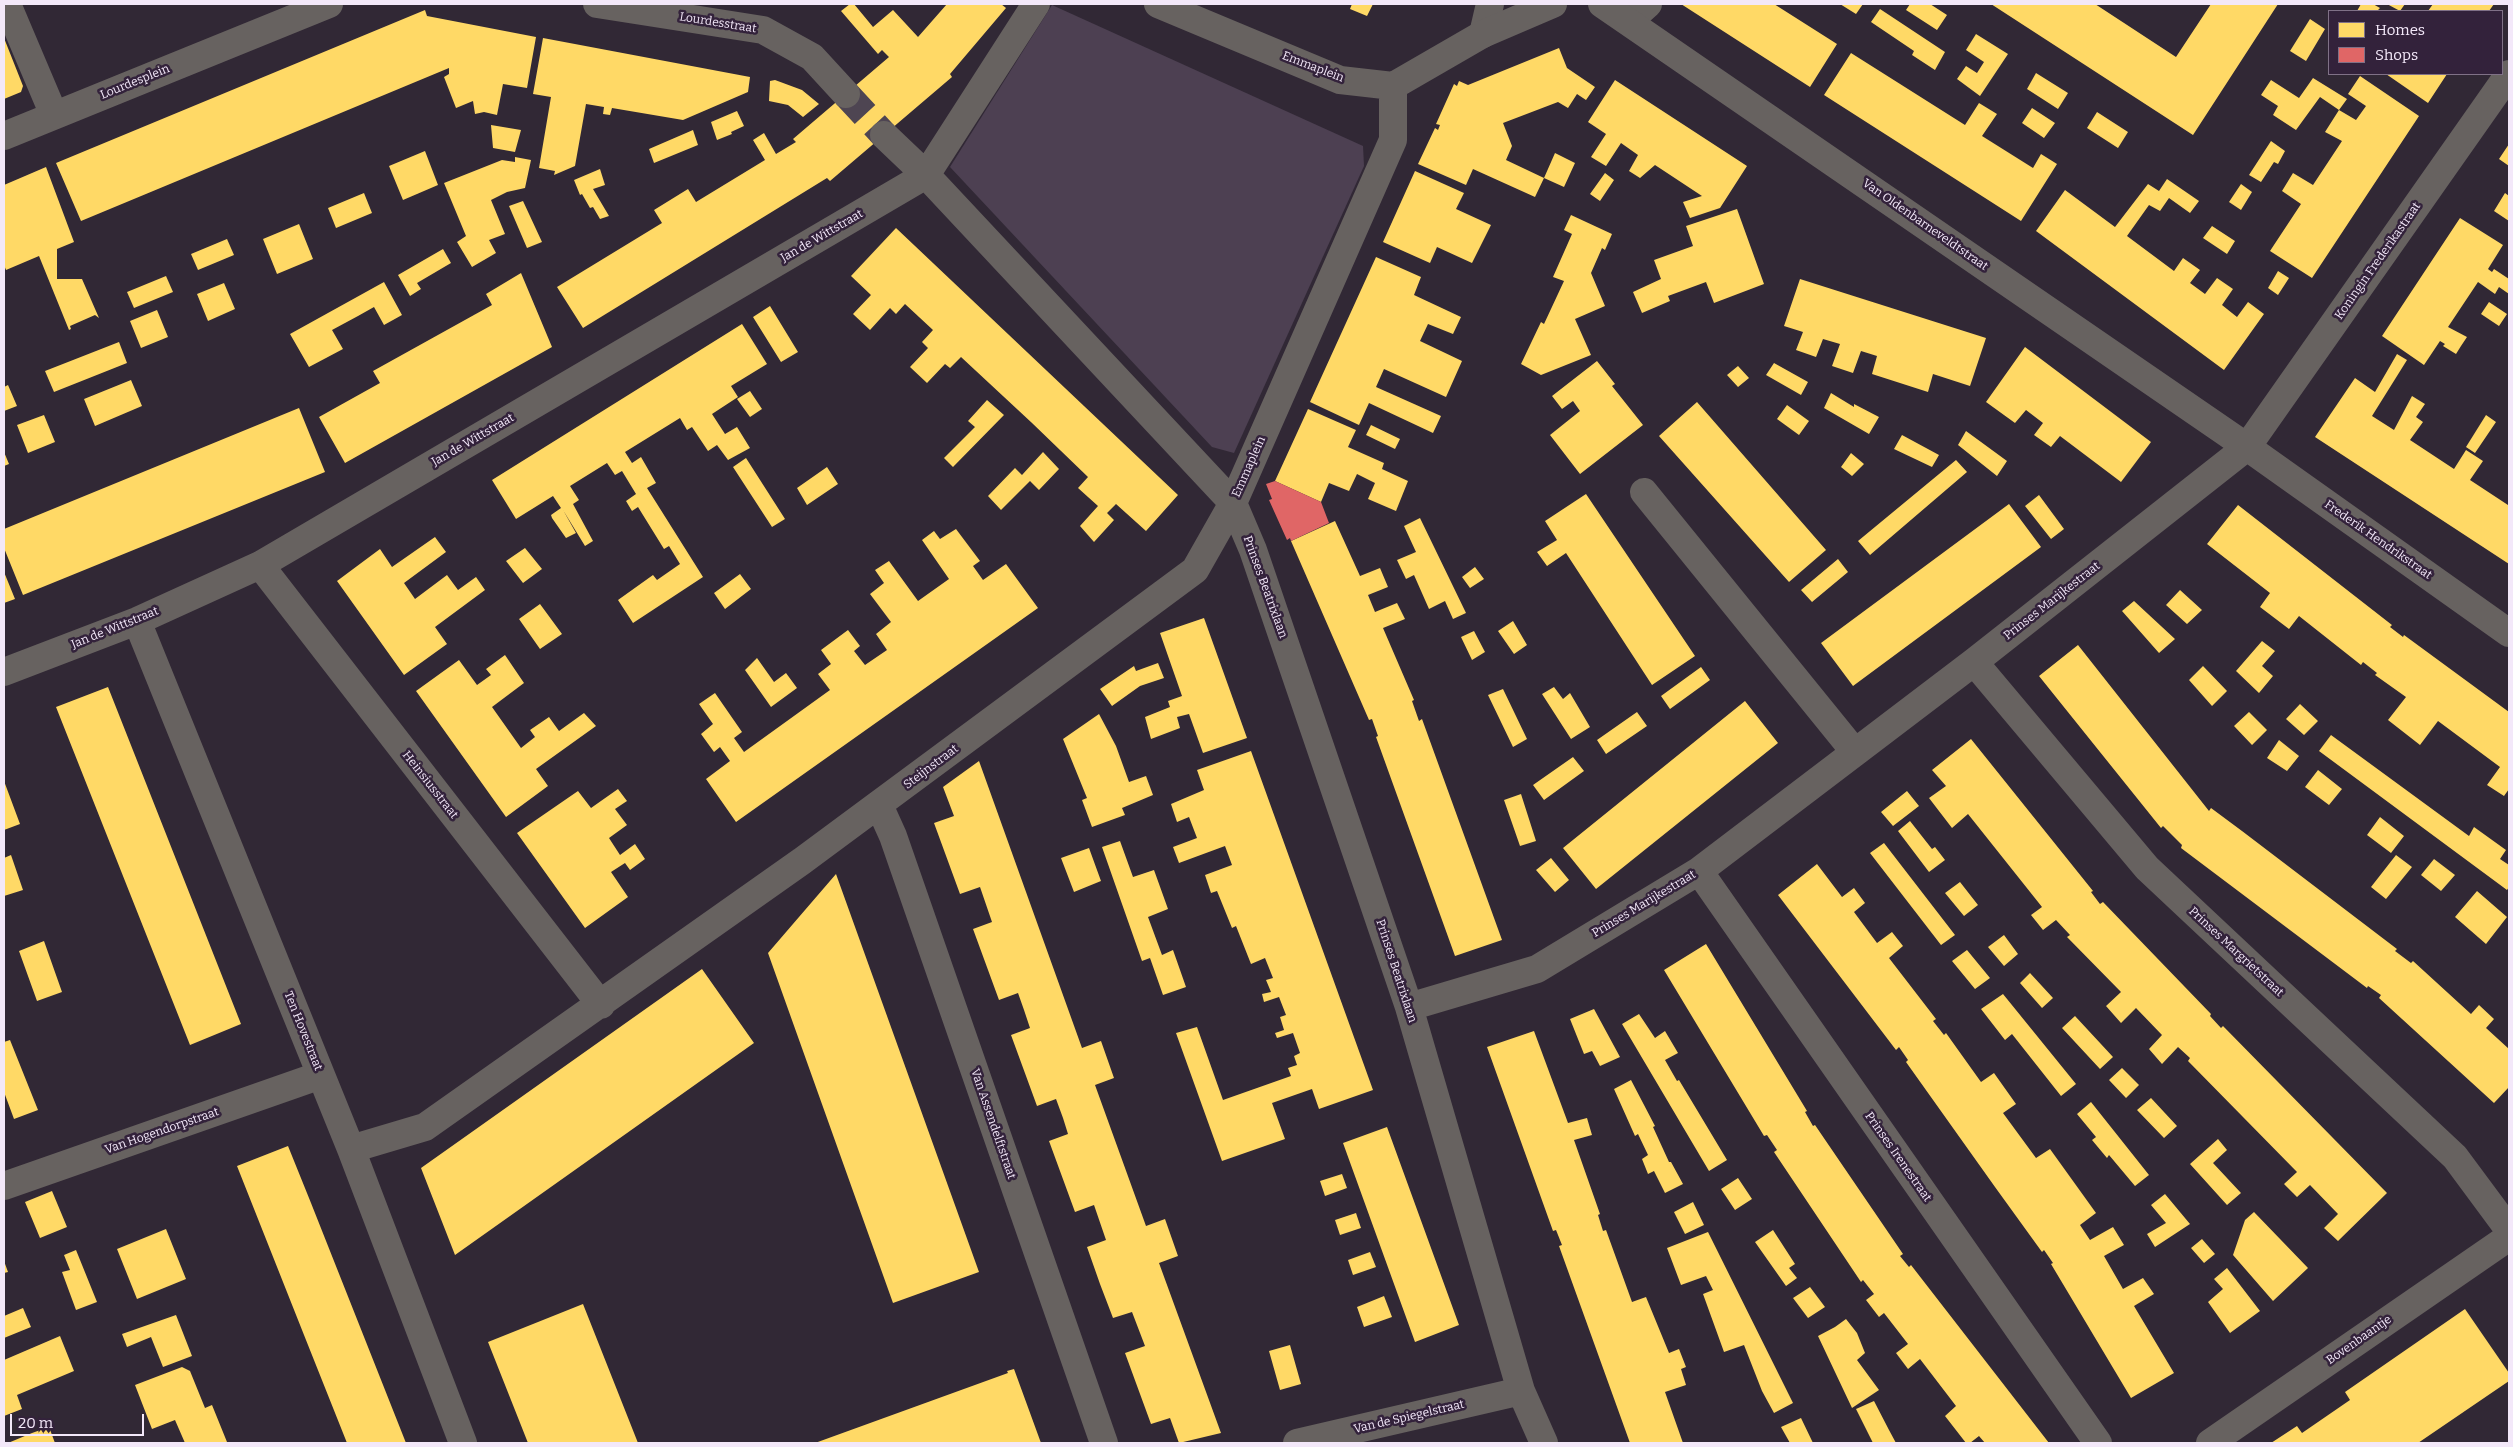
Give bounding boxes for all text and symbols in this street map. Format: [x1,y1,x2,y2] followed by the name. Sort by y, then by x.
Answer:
[678,10,758,36] street label: Lourdesstraat
[2328,10,2503,75] legend
[2375,21,2425,39] text: Homes
[2375,46,2418,64] text: Shops
[1280,49,1346,85] street label: Emmaplein
[98,62,172,102] street label: Lourdesplein
[1859,176,1991,274] street label: Van Oldenbarneveldtstraat
[2332,200,2424,322] street label: Koningin Frederikastraat
[778,207,866,265] street label: Jan de Wittstraat
[429,411,517,469] street label: Jan de Wittstraat
[1229,434,1269,500] street label: Emmaplein
[2321,497,2435,583] street label: Frederik Hendrikstraat
[1240,534,1290,640] street label: Prinses Beatrixlaan
[2001,559,2103,643] street label: Prinses Marijkestraat
[69,604,161,652] street label: Jan de Wittstraat
[901,742,961,792] street label: Steijnstraat
[399,748,461,822] street label: Heinsiusstraat
[1590,867,1698,941] street label: Prinses Marijkestraat
[2186,904,2286,1000] street label: Prinses Margrietstraat
[1372,918,1420,1024] street label: Prinses Beatrixlaan
[281,989,325,1073] street label: Ten Hovestraat
[967,1067,1019,1181] street label: Van Assendelftstraat
[103,1105,221,1157] street label: Van Hogendorpstraat
[1862,1109,1934,1205] street label: Prinses Irenestraat
[2324,1312,2394,1368] street label: Bovenbaantje
[1352,1397,1466,1437] street label: Van de Spiegelstraat
[12,1404,146,1436] scale bar
[18,1414,53,1432] text: 20 m

